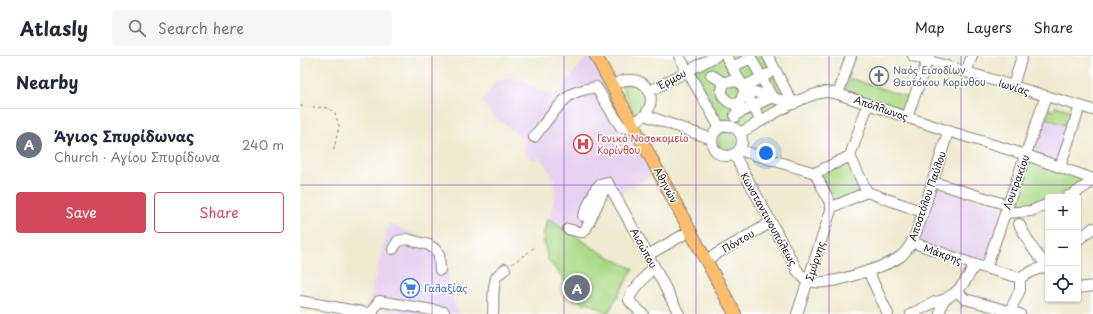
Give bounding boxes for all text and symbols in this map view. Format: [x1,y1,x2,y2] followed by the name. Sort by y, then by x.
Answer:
[112,10,392,46] search box
[20,14,88,42] text: Atlasly
[158,16,244,39] text: Search here
[126,17,148,39] icon: search
[915,17,945,38] text: Map
[967,17,1012,38] text: Layers
[1034,17,1073,38] text: Share
[893,62,986,89] place label: Ναός Εισοδίων Θεοτόκου Κορίνθου
[653,65,689,93] street label: Έρμου
[868,65,890,87] church icon: Ναός Εισοδίων Θεοτόκου Κορίνθου
[16,69,78,95] text: Nearby
[997,75,1032,98] street label: Ιωνίας
[852,91,910,124] street label: Απόλλωνος
[54,124,194,147] text: Άγιος Σπυρίδωνας
[597,130,689,157] place label: Γενικό Νοσοκομείο Κορίνθου
[572,133,594,155] hospital icon: Γενικό Νοσοκομείο Κορίνθου
[24,135,34,154] text: A
[242,135,284,154] text: 240 m
[756,143,776,163] your location
[54,147,220,166] text: Church · Αγίου Σπυρίδωνα
[904,149,949,243] street label: Αποστόλου Παύλου
[999,152,1032,211] street label: Λουτρακίου
[651,164,682,206] street label: Αθηνών
[738,169,801,268] street label: Κωνσταντινουπόλεως
[16,192,146,233] button: Save
[154,192,284,233] button: Share
[1045,194,1081,302] map controls
[1045,194,1081,230] button: +
[627,225,662,271] street label: Αισώπου
[719,225,757,256] street label: Πόντου
[1045,230,1081,266] button: −
[801,239,828,283] street label: Σμύρνης
[921,240,965,268] street label: Μάκρης
[1045,266,1081,302] button: locate
[564,273,590,303] pin: A
[399,277,421,299] supermarket icon: Γαλαξίας
[424,280,468,295] place label: Γαλαξίας

